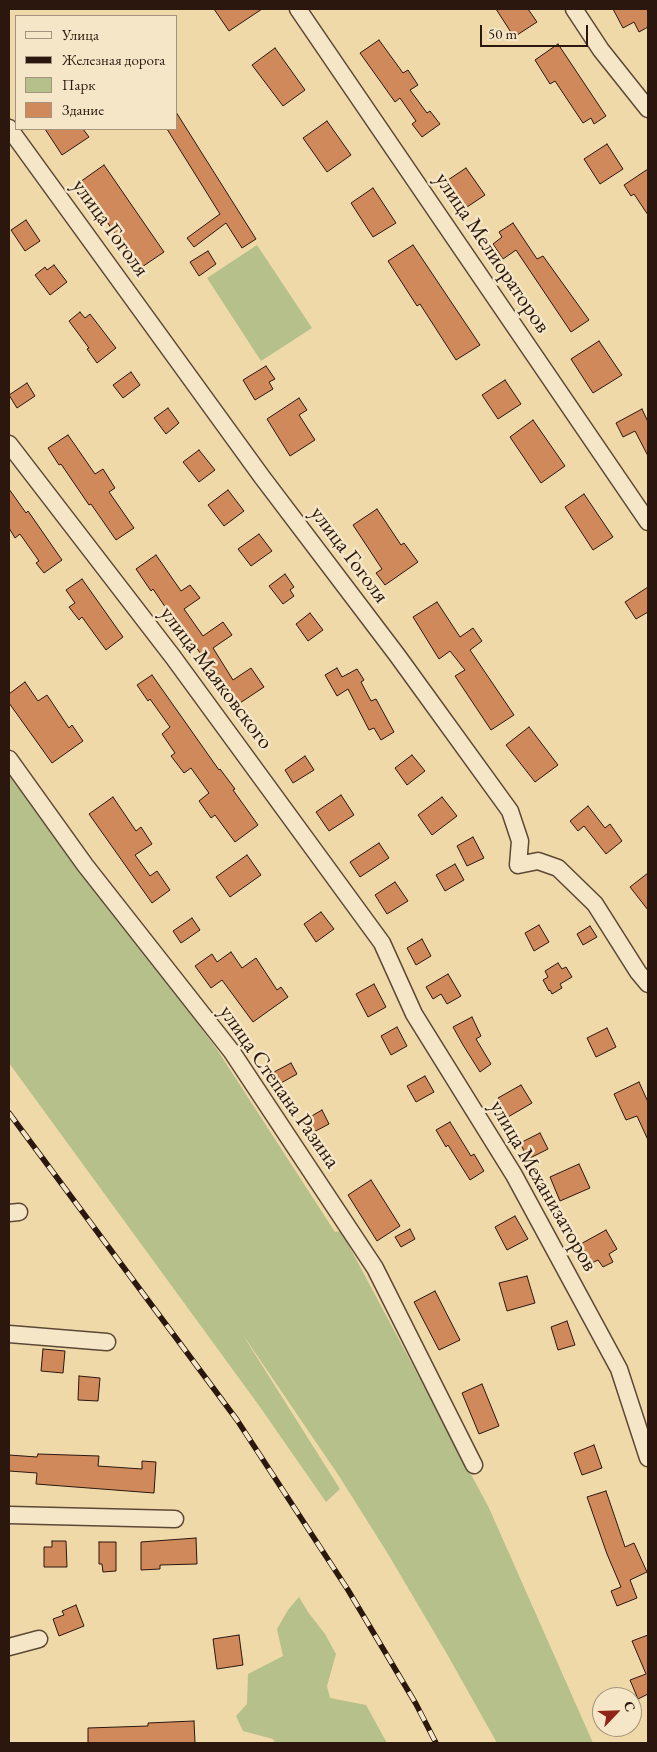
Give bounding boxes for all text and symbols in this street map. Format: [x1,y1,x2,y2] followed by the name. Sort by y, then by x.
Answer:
[15,15,178,130] legend
[482,15,590,47] scale bar
[488,24,517,43] text: 50 m
[62,25,99,44] text: Улица
[62,50,165,69] text: Железная дорога
[62,75,95,94] text: Парк
[62,100,104,119] text: Здание
[428,168,556,338] street label: улица Мелиораторов
[66,174,154,282] street label: улица Гоголя
[304,501,394,609] street label: улица Гоголя
[154,601,278,755] street label: улица Маяковского
[213,1000,345,1174] street label: улица Степана Разина
[483,1096,603,1276] street label: улица Механизаторов
[592,1687,642,1737] north arrow
[620,1698,640,1715] text: С

